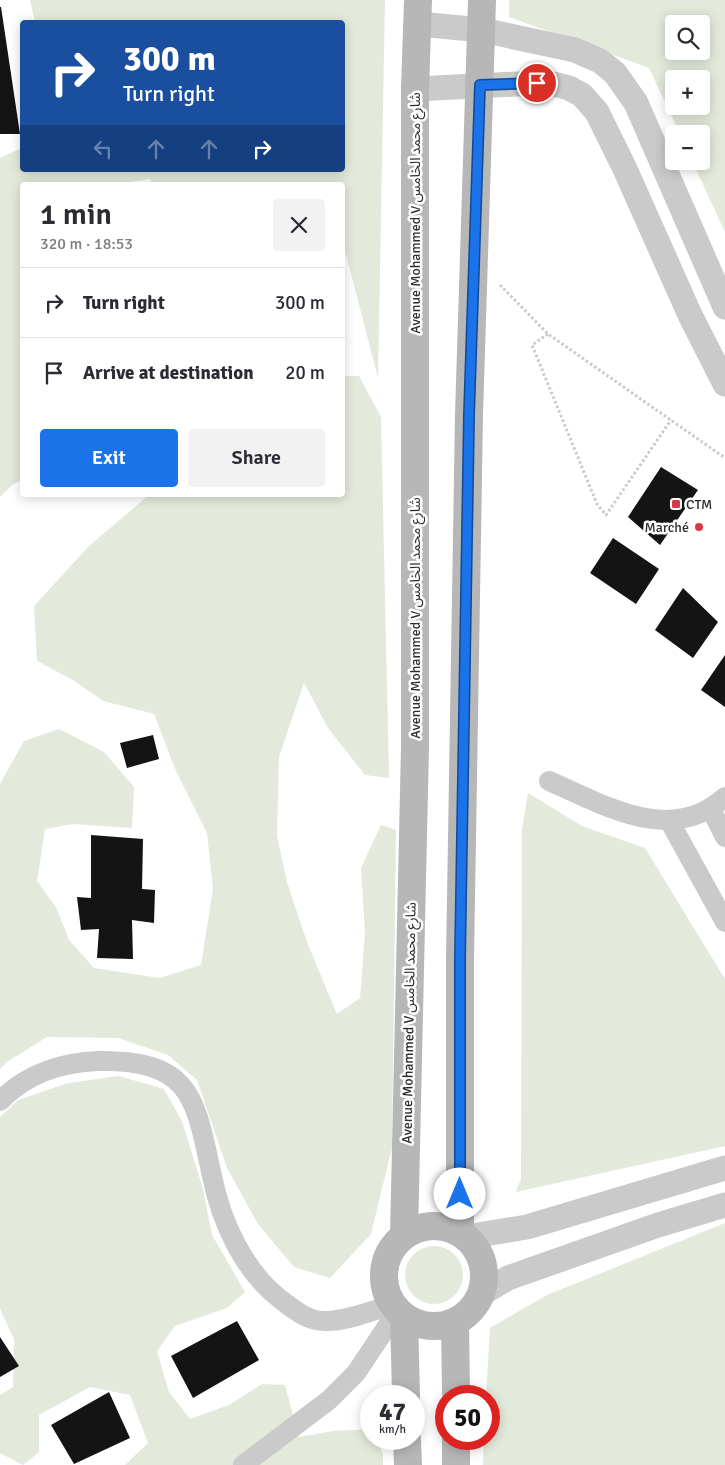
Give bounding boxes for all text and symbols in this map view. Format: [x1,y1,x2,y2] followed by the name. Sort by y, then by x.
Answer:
[665,15,710,170] map controls
[665,15,710,60] button: search
[123,37,216,80] text: 300 m
[40,40,105,105] icon: right
[516,62,558,104] pin
[523,69,551,97] icon: arrive
[665,70,710,115] button: +
[123,80,215,107] text: Turn right
[407,92,426,334] street label: Avenue Mohammed V شارع محمد الخامس
[665,125,710,170] button: −
[89,135,117,163] icon: left
[142,135,170,163] icon: ahead
[195,135,223,163] icon: ahead
[248,135,276,163] icon: right
[40,196,112,233] text: 1 min
[273,199,325,251] button: close
[40,234,133,254] text: 320 m · 18:53
[40,289,68,317] icon: right
[83,291,165,315] text: Turn right
[275,291,325,315] text: 300 m
[40,359,68,387] icon: arrive
[83,361,254,385] text: Arrive at destination
[285,361,325,385] text: 20 m
[40,429,178,487] button: Exit
[188,429,325,487] button: Share
[686,496,712,513] place label: CTM
[407,497,426,739] street label: Avenue Mohammed V شارع محمد الخامس
[670,498,682,510] marker: CTM
[644,519,689,536] place label: Marché
[693,521,705,533] marker: Marché
[398,902,422,1144] street label: Avenue Mohammed V شارع محمد الخامس
[433,1167,485,1219] position arrow
[435,1385,500,1450] speed limit sign: 50
[379,1396,406,1427] text: 47
[379,1422,406,1437] text: km/h

